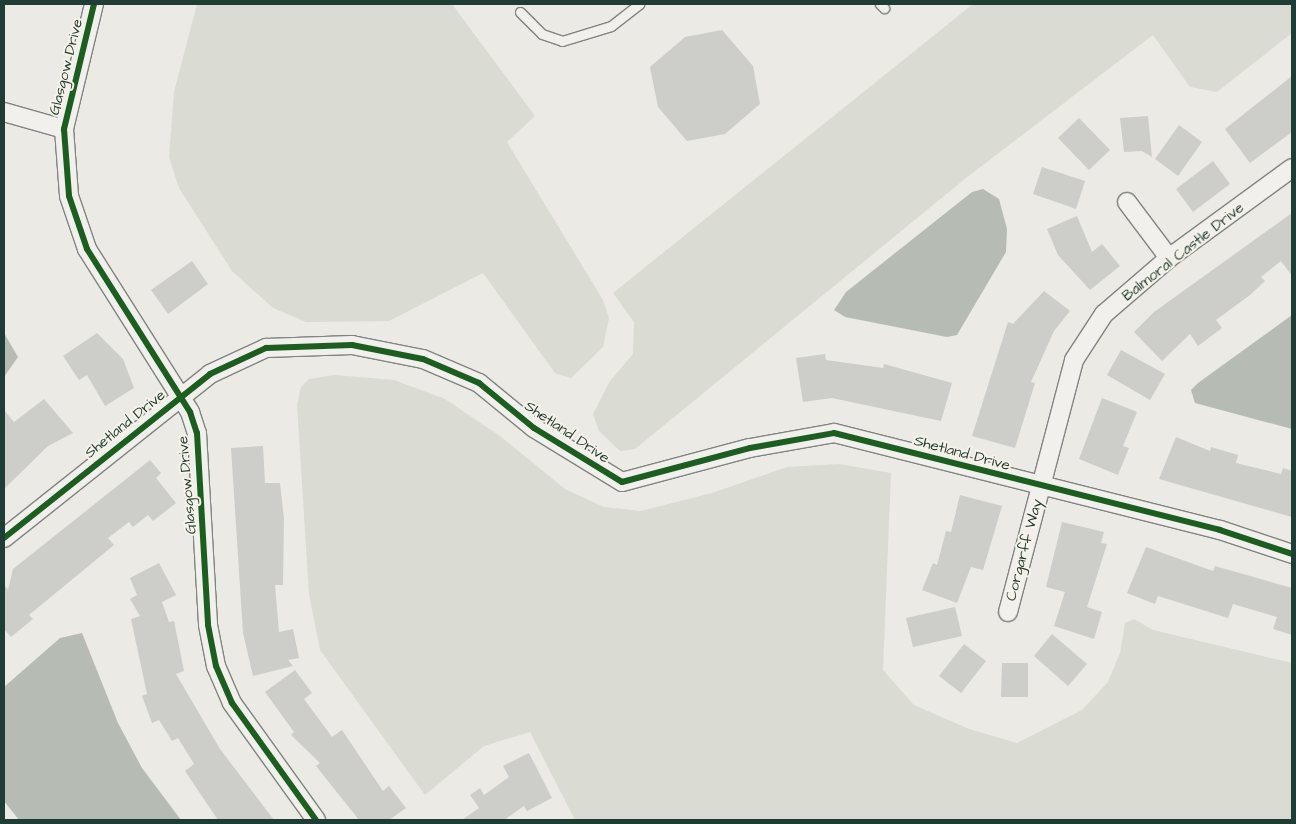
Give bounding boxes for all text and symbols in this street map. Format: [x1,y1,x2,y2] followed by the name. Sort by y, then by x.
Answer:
[45,17,87,117] street label: Glasgow Drive
[1119,199,1247,305] street label: Balmoral Castle Drive
[81,386,169,462] street label: Shetland Drive
[521,397,613,467] street label: Shetland Drive
[912,432,1012,474] street label: Shetland Drive
[174,435,200,535] street label: Glasgow Drive
[1002,497,1046,603] street label: Corgarff Way

